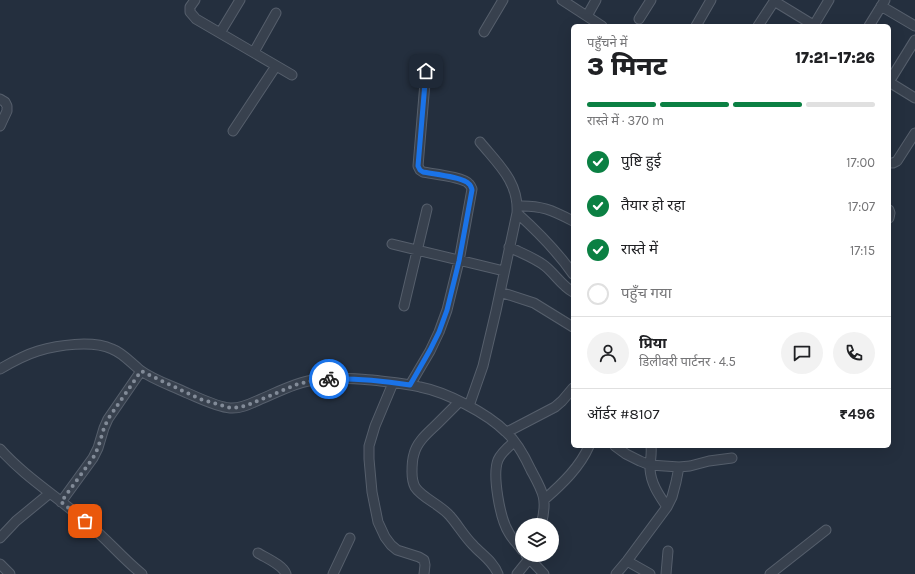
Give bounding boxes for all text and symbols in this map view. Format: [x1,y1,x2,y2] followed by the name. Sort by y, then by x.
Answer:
[587,35,628,50] text: पहुँचने में
[795,49,875,67] text: 17:21–17:26
[587,51,667,82] text: 3 मिनट
[409,54,443,88] pin
[415,60,437,82] icon: home
[587,113,664,128] text: रास्ते में · 370 m
[587,151,609,173] icon: check
[621,152,661,170] text: पुष्टि हुई
[846,155,875,170] text: 17:00
[587,195,609,217] icon: check
[621,196,685,214] text: तैयार हो रहा
[848,199,875,214] text: 17:07
[587,239,609,261] icon: check
[621,240,658,258] text: रास्ते में
[850,243,875,258] text: 17:15
[621,284,672,302] text: पहुँच गया
[587,332,629,374] button: person
[781,332,823,374] button: chat
[833,332,875,374] button: phone
[639,334,667,352] text: प्रिया
[639,354,736,369] text: डिलीवरी पार्टनर · 4.5
[309,359,349,399] courier
[318,368,340,390] icon: bike
[587,405,660,423] text: ऑर्डर #8107
[839,405,875,423] text: ₹496
[68,504,102,538] pin
[74,510,96,532] icon: bag
[515,518,559,562] map controls
[515,518,559,562] button: layers

